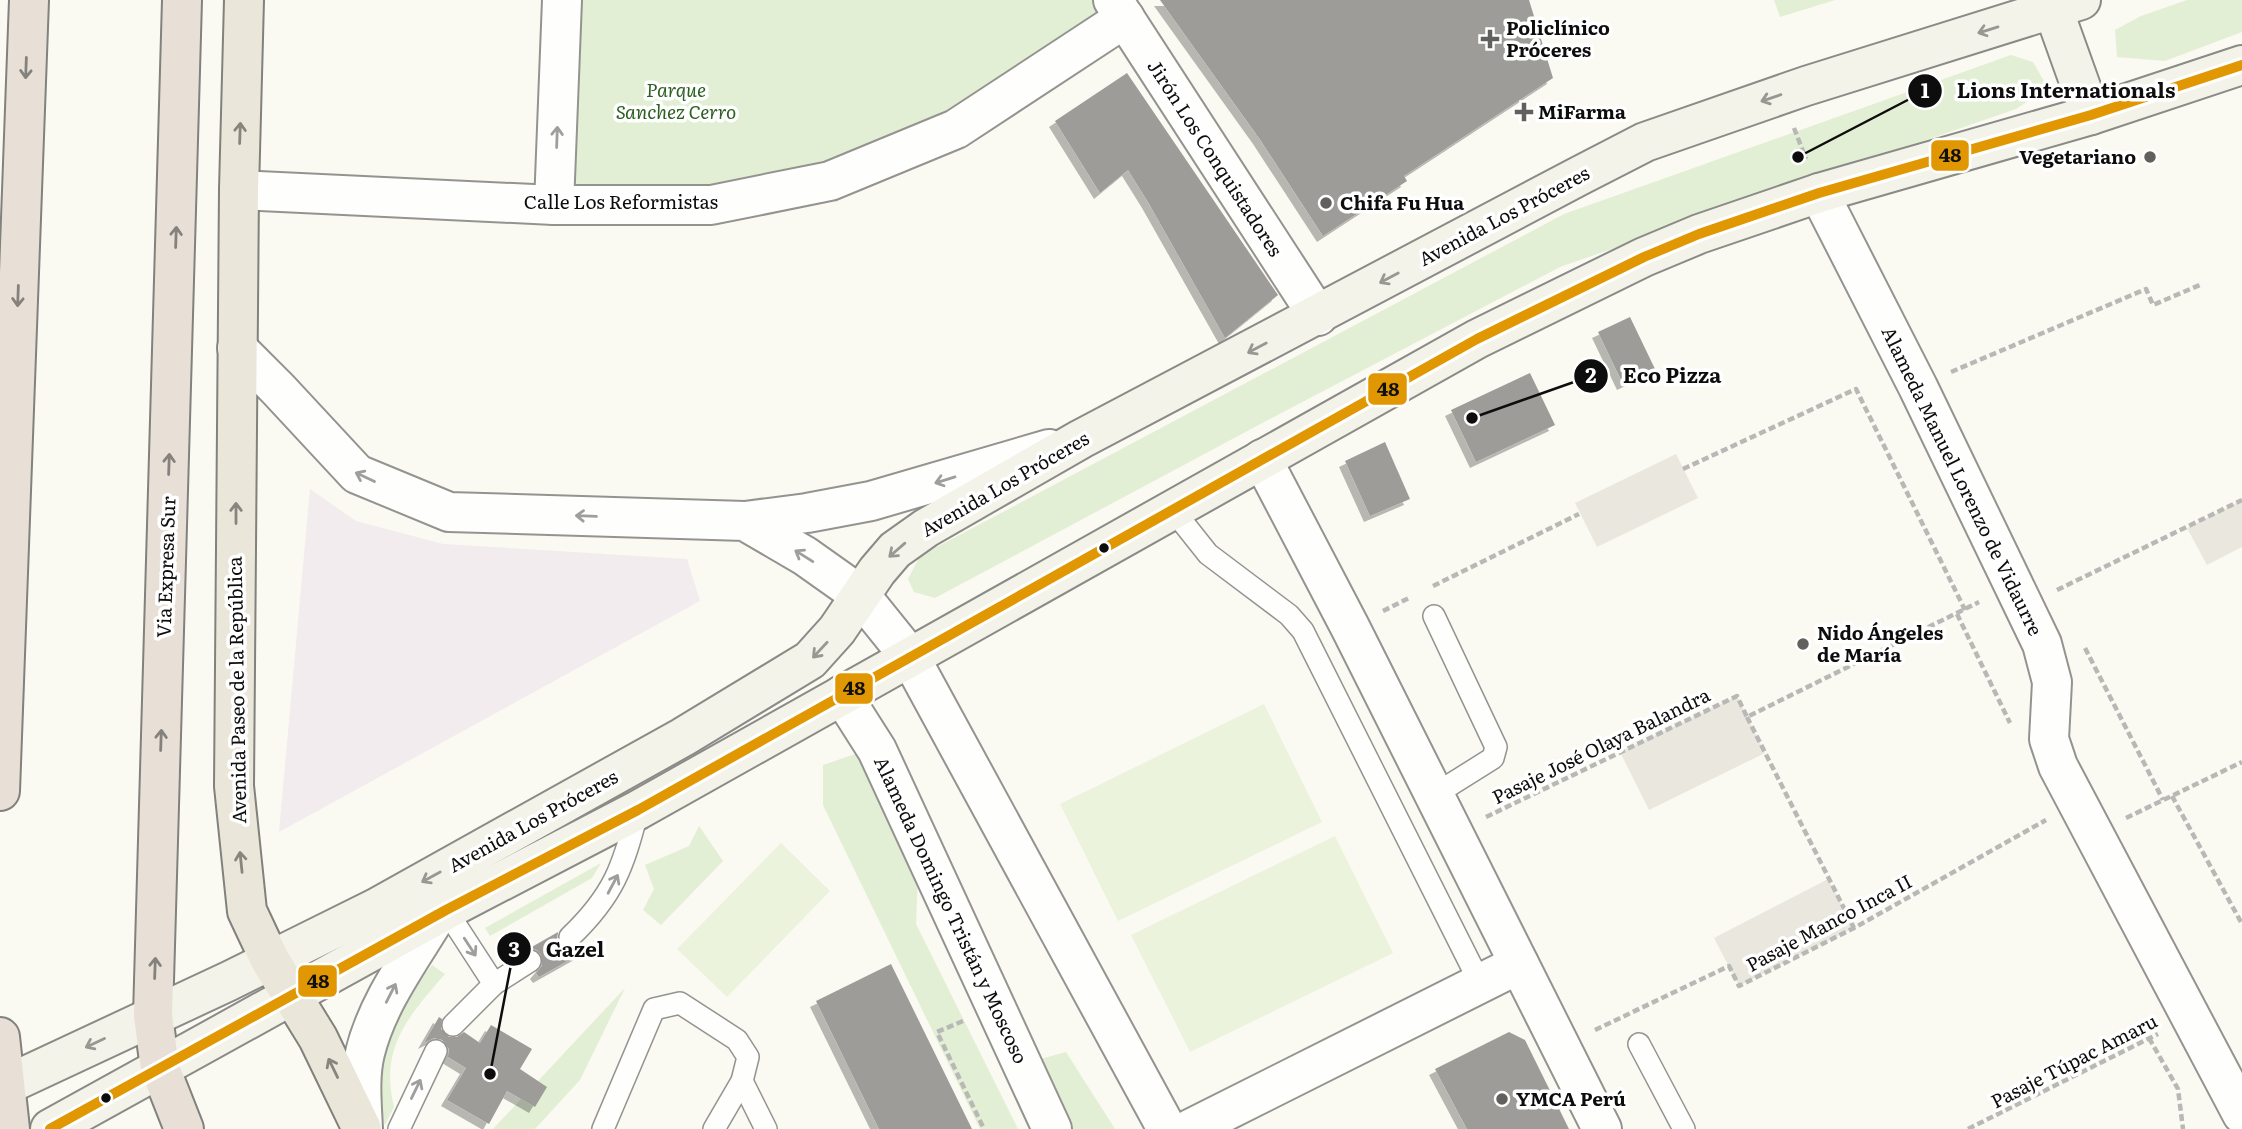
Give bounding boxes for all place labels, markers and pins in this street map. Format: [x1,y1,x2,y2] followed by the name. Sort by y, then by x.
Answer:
[1506,13,1610,63] place label: Policlínico Próceres
[1480,29,1500,49] marker: Policlínico Próceres
[1907,70,2189,112] callout: Lions Internationals
[1538,97,1626,125] place label: MiFarma
[1516,104,1532,120] marker: MiFarma
[2019,142,2136,170] place label: Vegetariano
[2142,149,2158,165] marker: Vegetariano
[1340,188,1464,216] place label: Chifa Fu Hua
[1318,195,1334,211] marker: Chifa Fu Hua
[1573,355,1735,397] callout: Eco Pizza
[1097,541,1111,555] unlabelled marker
[1817,618,1943,668] place label: Nido Ángeles de María
[1795,636,1811,652] marker: Nido Ángeles de María
[496,928,618,970] callout: Gazel
[1516,1084,1626,1112] place label: YMCA Perú
[99,1091,113,1105] unlabelled marker
[1494,1091,1510,1107] marker: YMCA Perú

